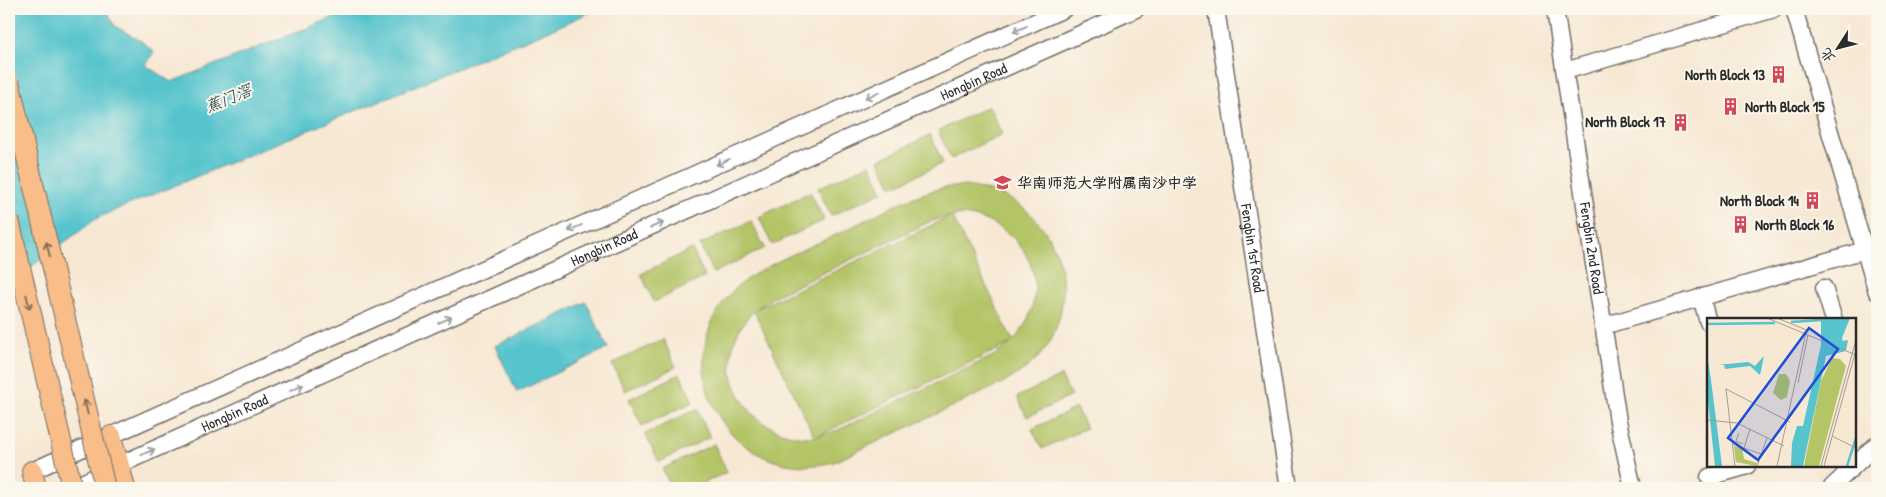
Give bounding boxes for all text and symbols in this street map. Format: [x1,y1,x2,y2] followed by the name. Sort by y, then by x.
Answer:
[1814,22,1864,72] north arrow
[1013,24,1028,34] one-way arrow
[1815,45,1839,67] text: 北
[937,57,1010,105] street label: Hongbin Road
[1685,64,1765,85] place label: North Block 13
[1769,65,1789,85] building icon: North Block 13
[202,78,256,117] water label: 蕉门滘
[865,91,880,101] one-way arrow
[1745,96,1825,117] place label: North Block 15
[1721,97,1741,117] building icon: North Block 15
[1585,111,1667,132] place label: North Block 17
[1670,112,1690,132] building icon: North Block 17
[716,157,731,167] one-way arrow
[1017,172,1197,193] place label: 华南师范大学附属南沙中学
[993,173,1013,193] school or university icon: 华南师范大学附属南沙中学
[1720,190,1799,211] place label: North Block 14
[1803,191,1823,211] building icon: North Block 14
[1575,200,1609,296] street label: Fengbin 2nd Road
[1236,201,1270,294] street label: Fengbin 1st Road
[1755,214,1834,235] place label: North Block 16
[1731,215,1751,235] building icon: North Block 16
[649,219,664,229] one-way arrow
[567,223,641,271] street label: Hongbin Road
[568,224,583,233] one-way arrow
[43,241,52,257] one-way arrow
[24,293,33,309] one-way arrow
[437,315,452,324] one-way arrow
[1707,318,1856,467] inset map
[289,381,304,391] one-way arrow
[198,389,271,437] street label: Hongbin Road
[81,399,90,415] one-way arrow
[140,447,155,457] one-way arrow

